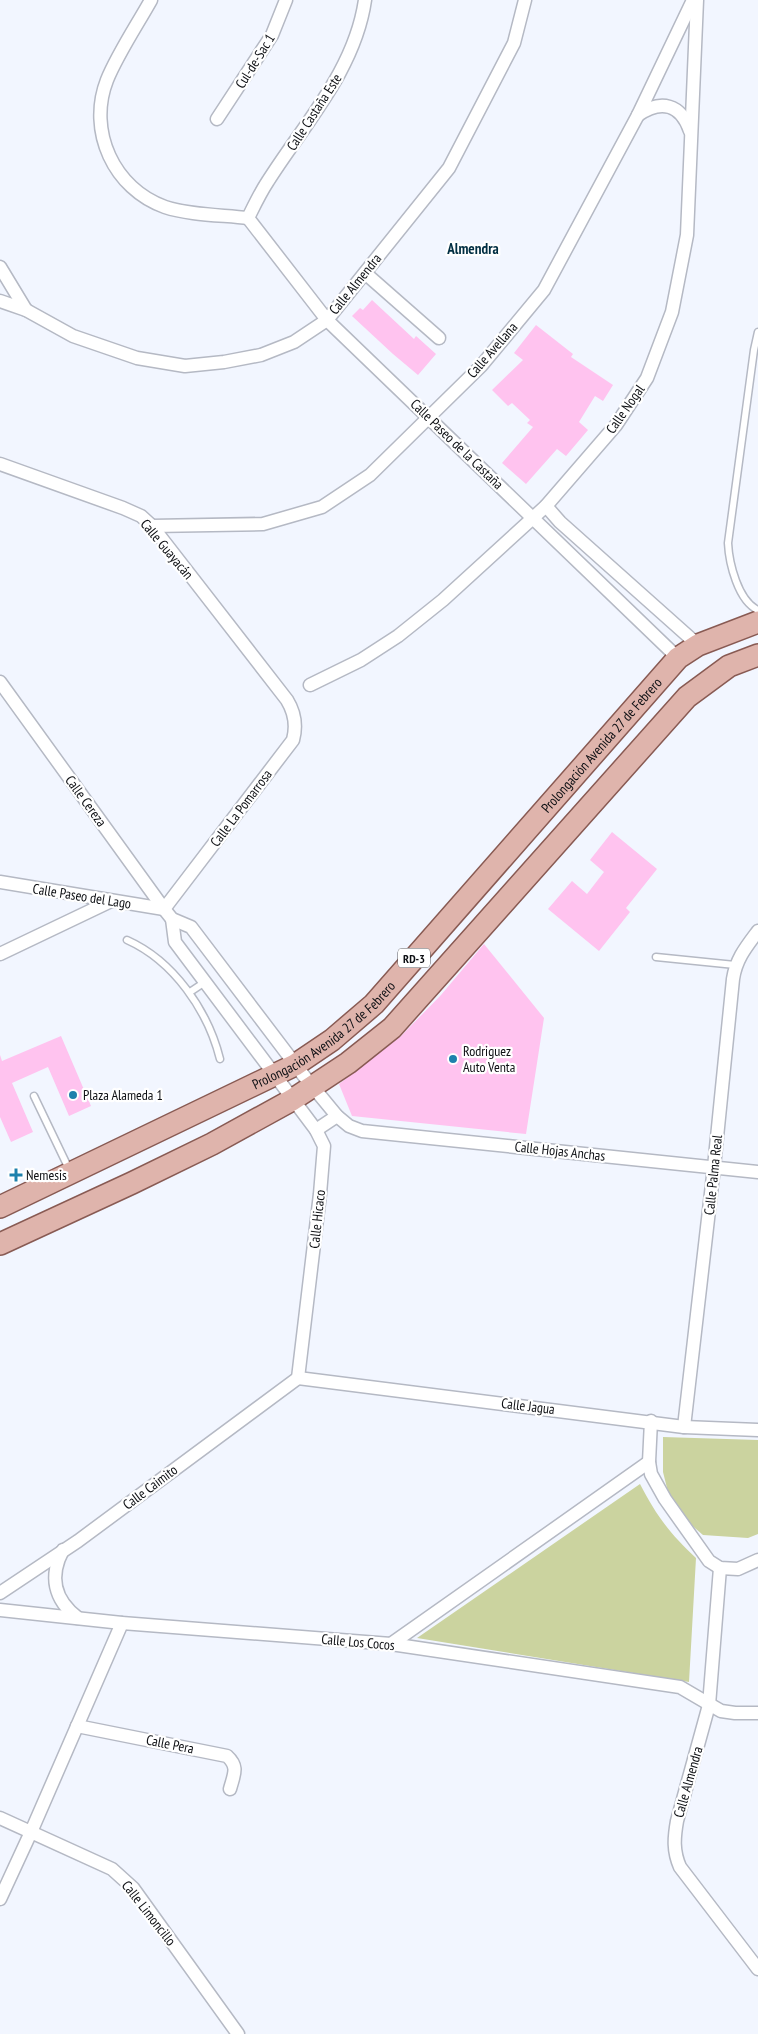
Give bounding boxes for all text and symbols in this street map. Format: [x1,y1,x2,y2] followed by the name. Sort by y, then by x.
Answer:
[231,30,279,92] street label: Cul-de-Sac 1
[282,70,346,154] street label: Calle Castaña Este
[446,239,499,258] district label: Almendra
[325,250,385,318] street label: Calle Almendra
[463,318,521,382] street label: Calle Avellana
[602,380,649,437] street label: Calle Nogal
[407,395,507,493] street label: Calle Paseo de la Castaña
[137,515,197,583] street label: Calle Guayacán
[537,674,666,816] street label: Prolongación Avenida 27 de Febrero
[206,766,276,850] street label: Calle La Pomarrosa
[61,772,111,830] street label: Calle Cereza
[31,879,133,913] street label: Calle Paseo del Lago
[398,948,430,968] road number: RD-3
[249,977,399,1093] street label: Prolongación Avenida 27 de Febrero
[463,1042,515,1076] place label: Rodriguez Auto Venta
[447,1053,459,1065] marker: Rodriguez Auto Venta
[83,1086,163,1104] place label: Plaza Alameda 1
[67,1089,79,1101] marker: Plaza Alameda 1
[700,1133,726,1216] street label: Calle Palma Real
[514,1137,606,1165] street label: Calle Hojas Anchas
[26,1166,67,1184] place label: Nemesis
[10,1169,22,1181] marker: Nemesis
[305,1189,329,1249] street label: Calle Hicaco
[500,1394,556,1418] street label: Calle Jagua
[119,1461,181,1513] street label: Calle Caimito
[321,1630,396,1654] street label: Calle Los Cocos
[145,1731,195,1757] street label: Calle Pera
[669,1744,707,1820] street label: Calle Almendra
[118,1877,180,1949] street label: Calle Limoncillo

